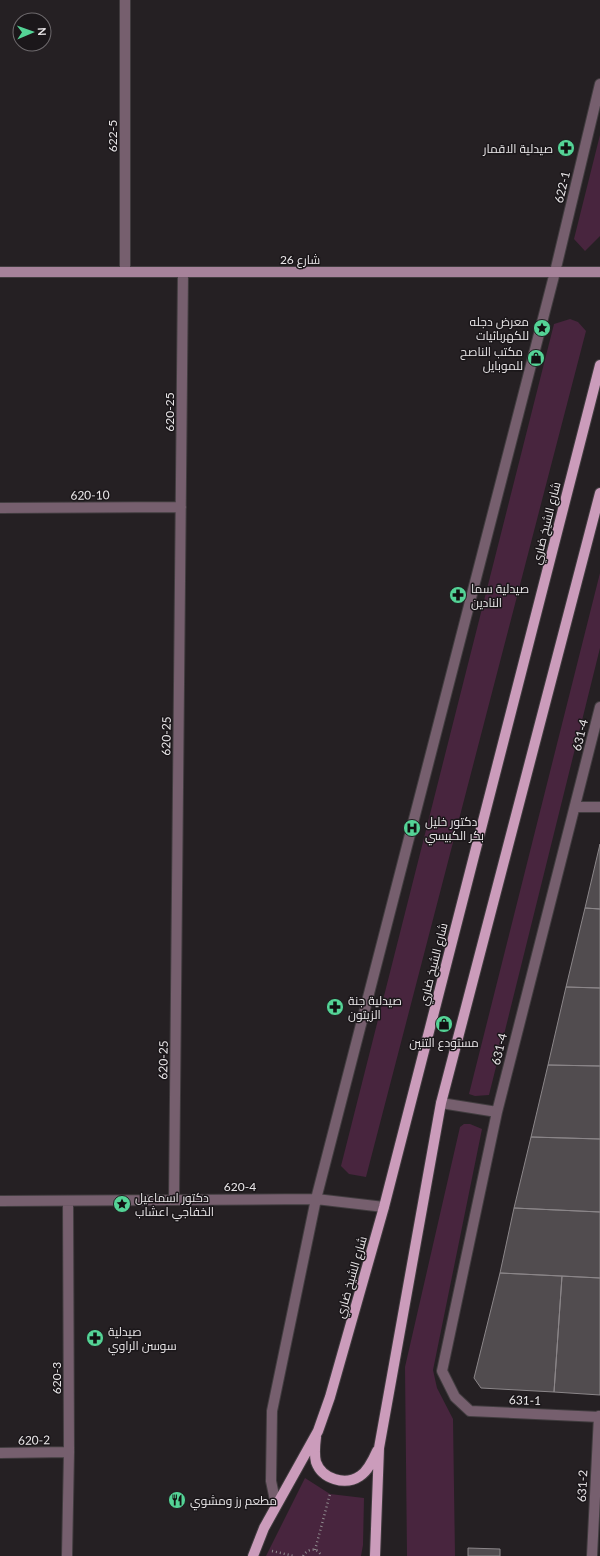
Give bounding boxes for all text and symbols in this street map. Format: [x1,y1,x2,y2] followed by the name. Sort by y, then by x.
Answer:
[12,12,52,52] north arrow
[36,27,49,36] text: N
[105,120,120,152] street label: 622-5
[556,138,576,158] pharmacy icon: صيدلية الاقمار
[482,141,553,156] place label: صيدلية الاقمار
[551,169,573,204] street label: 622-1
[280,252,320,268] street label: شارع 26
[470,314,529,343] place label: معرض دجله للكهربائيات
[532,318,552,338] place icon: معرض دجله للكهربائيات
[460,344,523,373] place label: مكتب الناصح للموبايل
[526,348,546,368] shop icon: مكتب الناصح للموبايل
[162,392,177,432] street label: 620-25
[528,480,566,567] street label: شارع الشيخ ضاري
[70,487,110,503] street label: 620-10
[471,581,529,610] place label: صيدلية سما النادين
[448,585,468,605] pharmacy icon: صيدلية سما النادين
[158,716,174,756] street label: 620-25
[569,717,591,752] street label: 631-4
[425,814,484,846] place label: دكتور خليل بكر الكبيسي
[402,818,422,838] hospital icon: دكتور خليل بكر الكبيسي
[415,921,453,1008] street label: شارع الشيخ ضاري
[348,993,402,1022] place label: صيدلية جنة الزيتون
[325,997,345,1017] pharmacy icon: صيدلية جنة الزيتون
[434,1014,454,1034] shop icon: مستودع التنين
[488,1031,510,1066] street label: 631-4
[409,1035,479,1051] place label: مستودع التنين
[155,1040,171,1080] street label: 620-25
[224,1179,256,1194] street label: 620-4
[135,1190,214,1222] place label: دكتور اسماعيل الخفاجي اعشاب
[112,1194,132,1214] place icon: دكتور اسماعيل الخفاجي اعشاب
[332,1234,373,1321] street label: شارع الشيخ ضاري
[108,1324,177,1356] place label: صيدلية سوسن الراوي
[85,1328,105,1348] pharmacy icon: صيدلية سوسن الراوي
[49,1362,64,1394] street label: 620-3
[509,1392,541,1408] street label: 631-1
[18,1432,50,1448] street label: 620-2
[574,1469,590,1503] street label: 631-2
[167,1490,187,1510] restaurant icon: مطعم رز ومشوي
[190,1493,277,1511] place label: مطعم رز ومشوي

